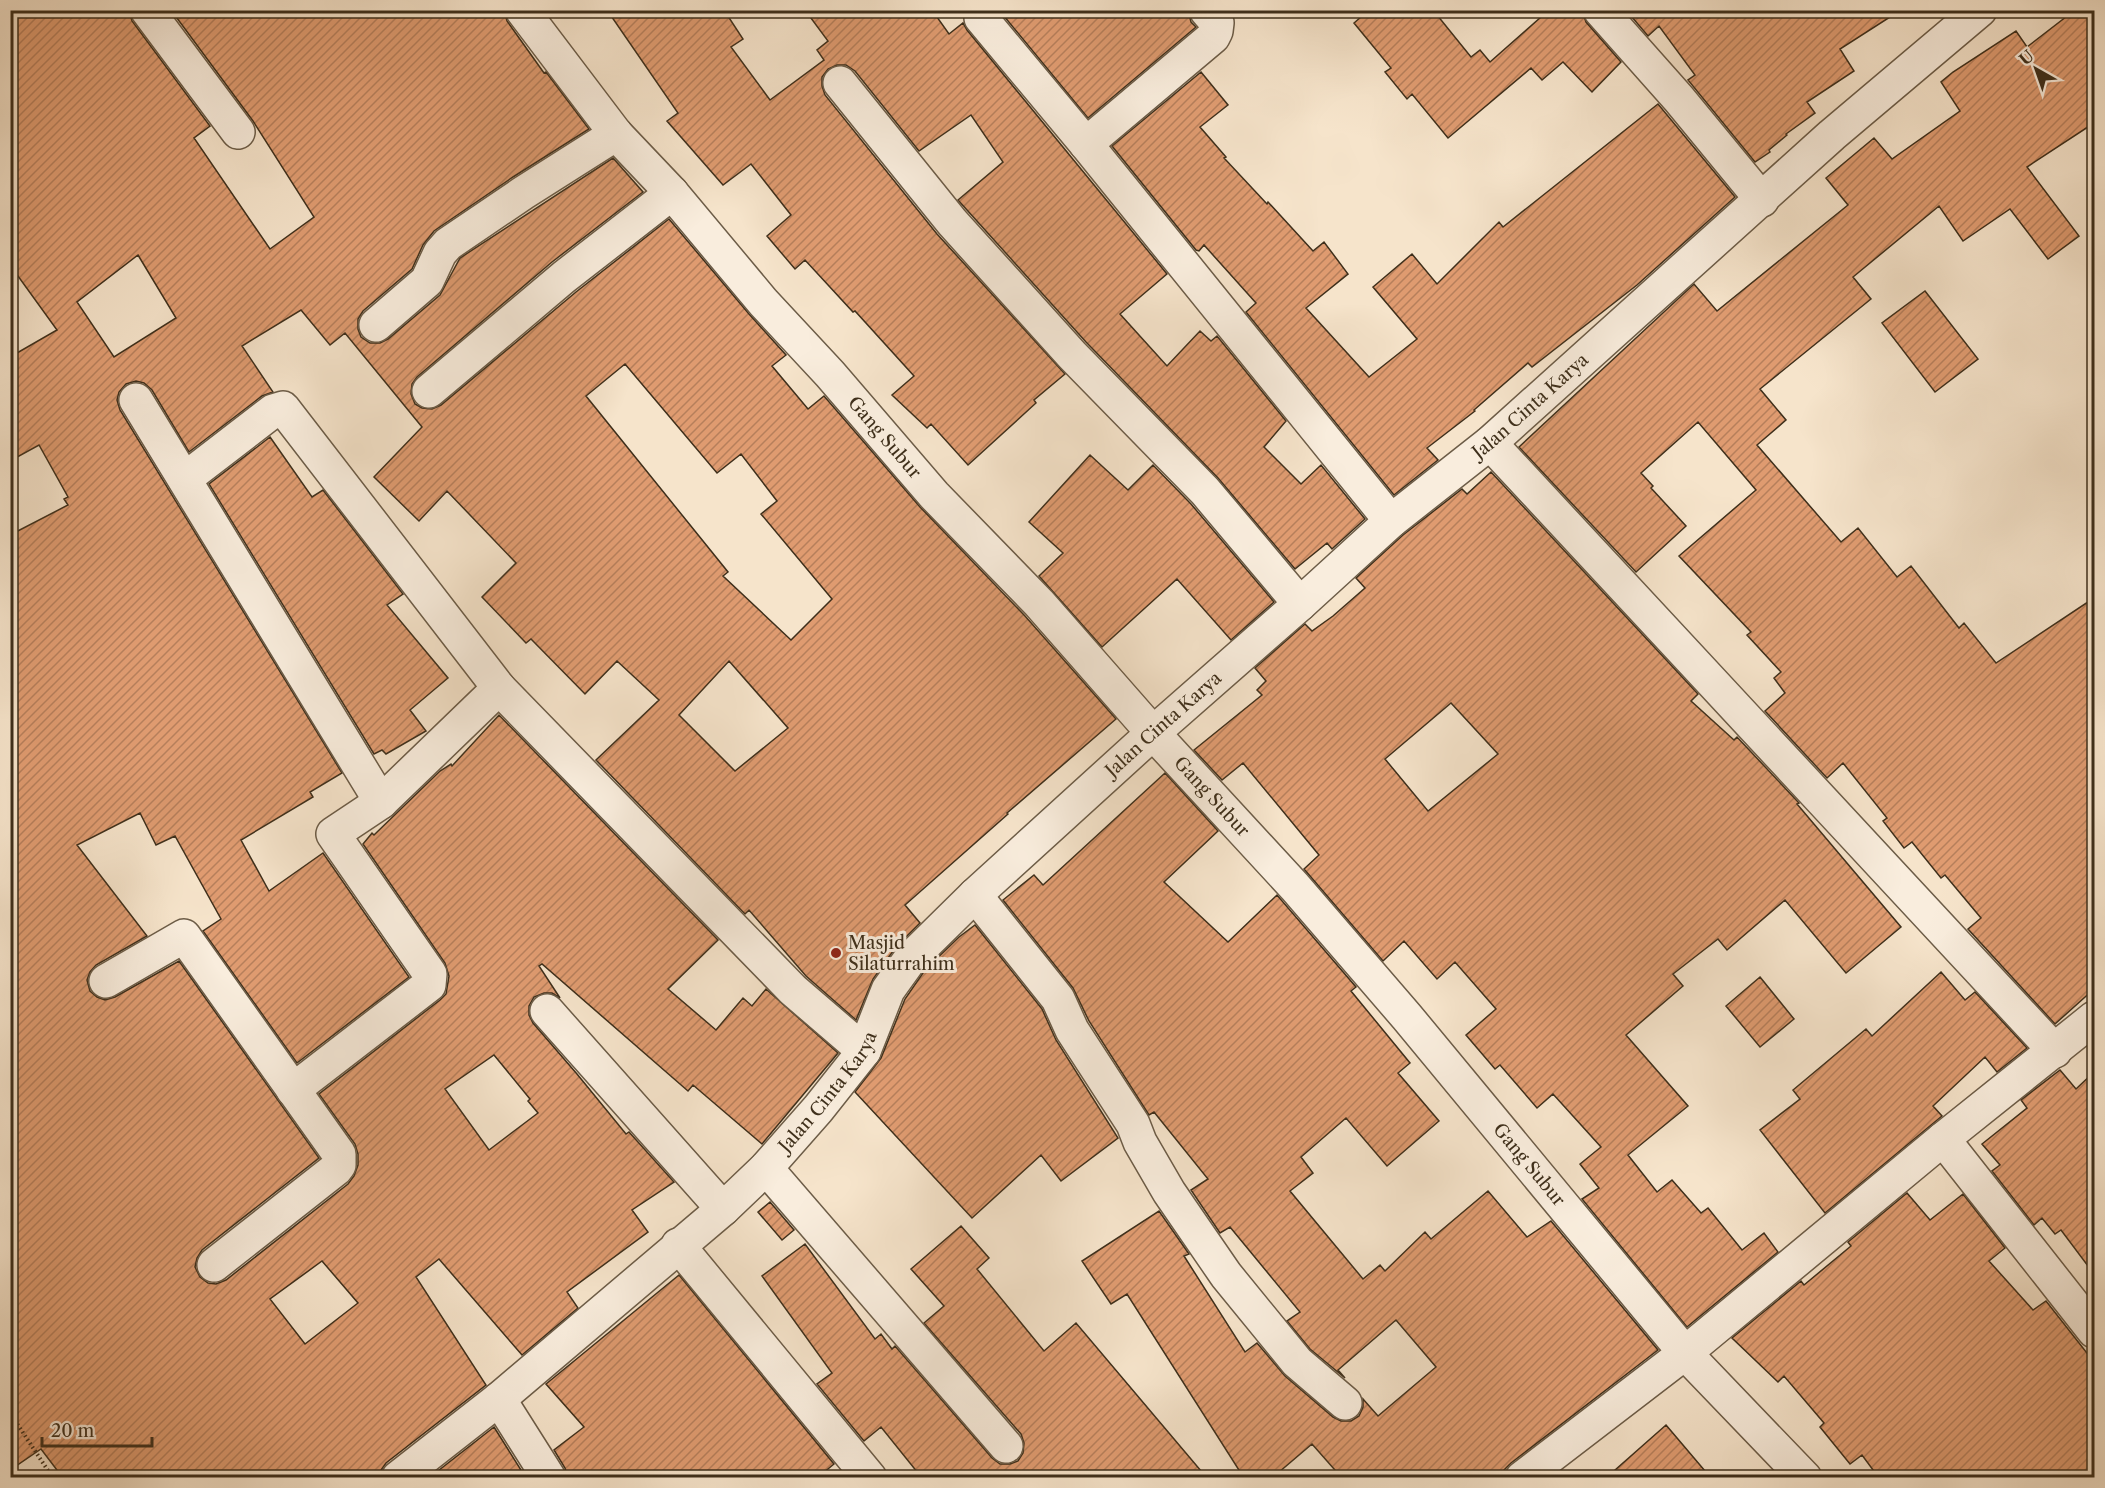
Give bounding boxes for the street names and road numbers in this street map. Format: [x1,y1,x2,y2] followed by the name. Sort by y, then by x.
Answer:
[1466,348,1593,465] street label: Jalan Cinta Karya
[843,392,926,483] street label: Gang Subur
[1099,667,1226,784] street label: Jalan Cinta Karya
[1169,752,1254,842] street label: Gang Subur
[772,1028,882,1159] street label: Jalan Cinta Karya
[1488,1119,1570,1211] street label: Gang Subur

